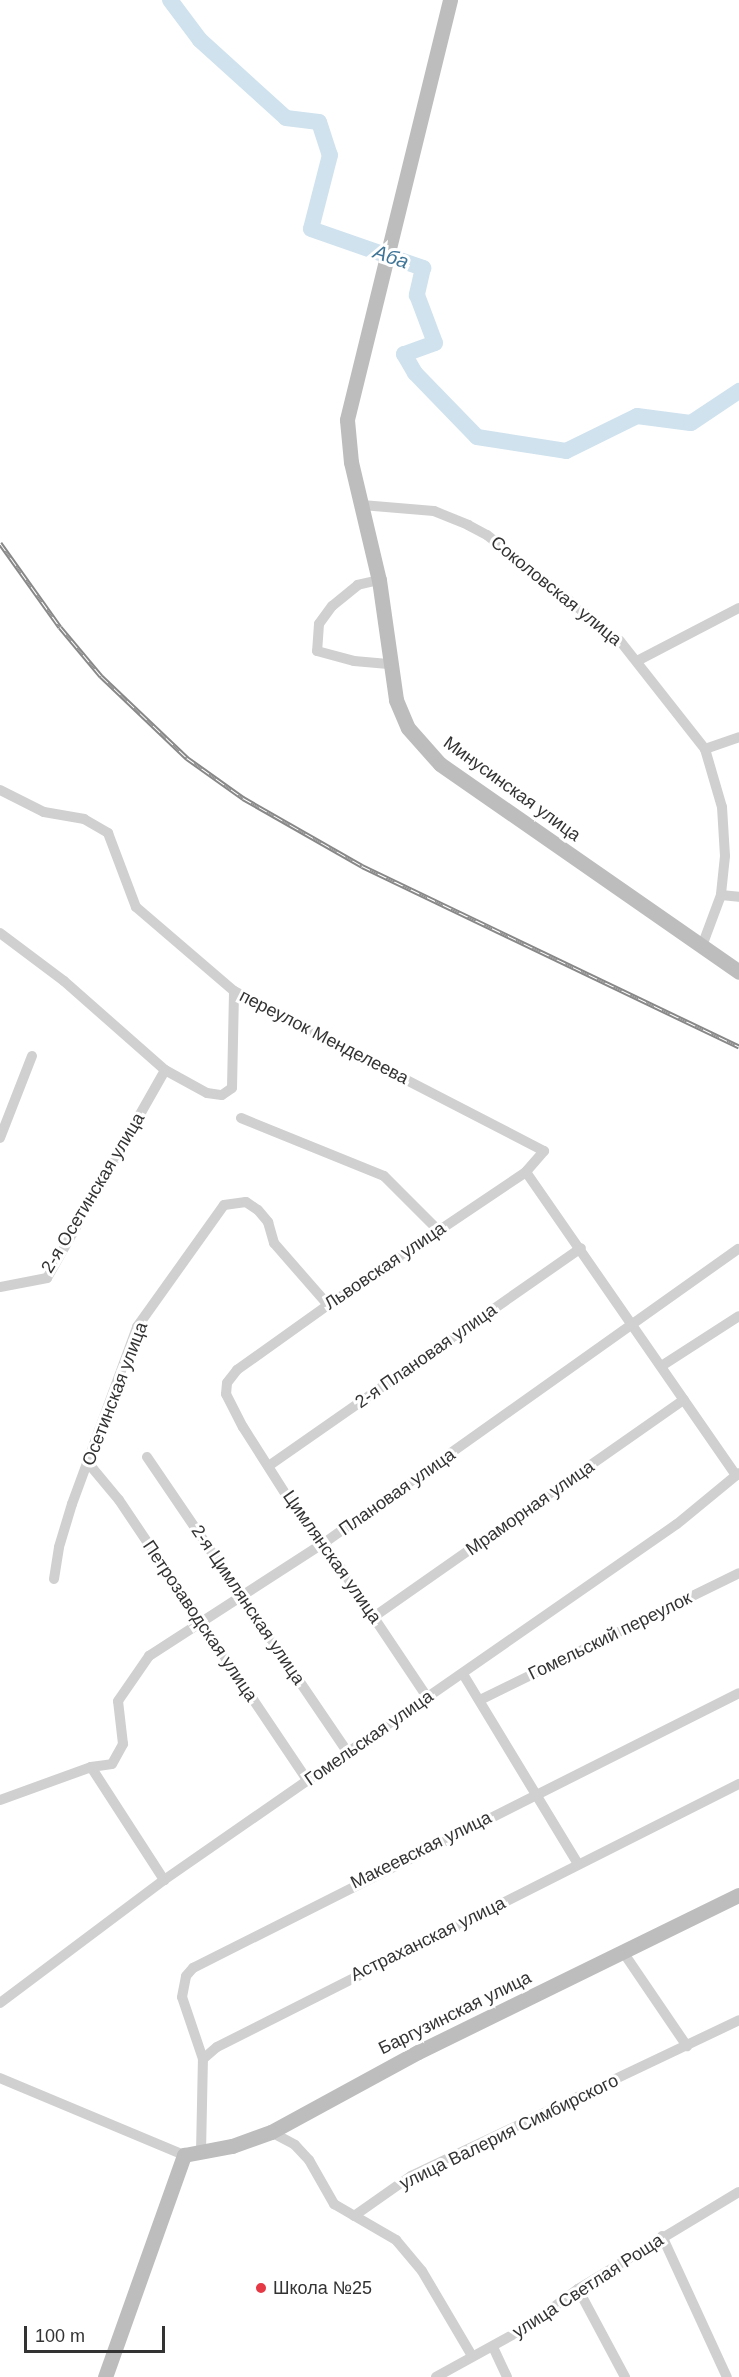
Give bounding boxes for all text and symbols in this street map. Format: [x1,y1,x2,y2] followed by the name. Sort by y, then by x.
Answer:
[370,240,412,274] water label: Аба
[486,532,626,650] street label: Соколовская улица
[439,732,585,846] street label: Минусинская улица
[236,985,412,1089] street label: переулок Менделеева
[37,1109,149,1277] street label: 2-я Осетинская улица
[320,1218,450,1314] street label: Львовская улица
[351,1299,501,1413] street label: 2-я Плановая улица
[78,1319,152,1469] street label: Осетинская улица
[335,1444,459,1540] street label: Плановая улица
[462,1456,598,1560] street label: Мраморная улица
[278,1486,386,1628] street label: Цимлянская улица
[186,1521,310,1689] street label: 2-я Цимлянская улица
[138,1536,262,1706] street label: Петрозаводская улица
[525,1587,695,1685] street label: Гомельский переулок
[301,1686,437,1790] street label: Гомельская улица
[347,1806,495,1894] street label: Макеевская улица
[347,1892,509,1986] street label: Астраханская улица
[375,1967,535,2059] street label: Баргузинская улица
[396,2070,622,2194] street label: улица Валерия Симбирского
[509,2229,667,2343] street label: улица Светлая Роща
[273,2277,372,2299] place label: Школа №25
[254,2281,268,2295] marker: Школа №25
[27,2314,168,2352] scale bar
[35,2326,85,2346] text: 100 m

